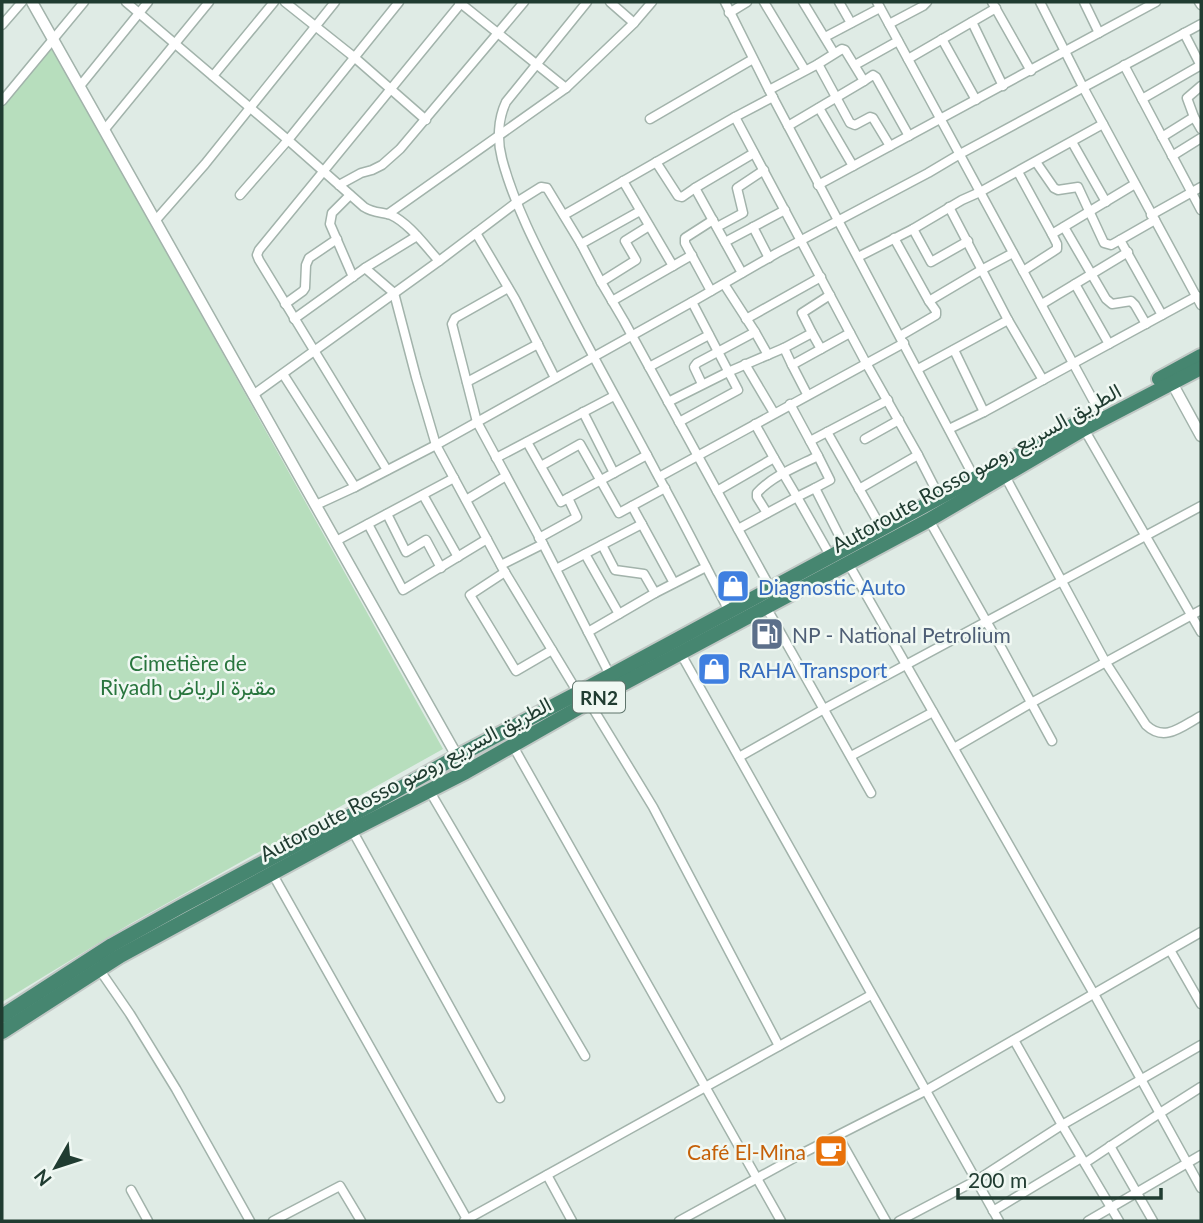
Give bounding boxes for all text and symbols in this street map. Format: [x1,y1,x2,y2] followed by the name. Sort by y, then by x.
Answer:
[827,377,1126,560] street label: Autoroute Rosso الطريق السريع روصو
[714,567,752,605] shop icon: Diagnostic Auto
[758,574,906,599] place label: Diagnostic Auto
[748,615,786,653] fuel station icon: NP - National Petrolium
[792,622,1011,647] place label: NP - National Petrolium
[100,650,276,701] park label: Cimetière de Riyadh مقبرة الرياض
[695,650,733,688] shop icon: RAHA Transport
[738,657,888,682] place label: RAHA Transport
[573,682,625,712] road number: RN2
[255,690,556,868] street label: Autoroute Rosso الطريق السريع روصو
[21,1132,91,1202] north arrow
[812,1132,850,1170] cafe icon: Café El-Mina
[687,1139,806,1164] place label: Café El-Mina
[958,1156,1161,1200] scale bar
[29,1165,56,1191] text: N
[968,1167,1027,1192] text: 200 m

